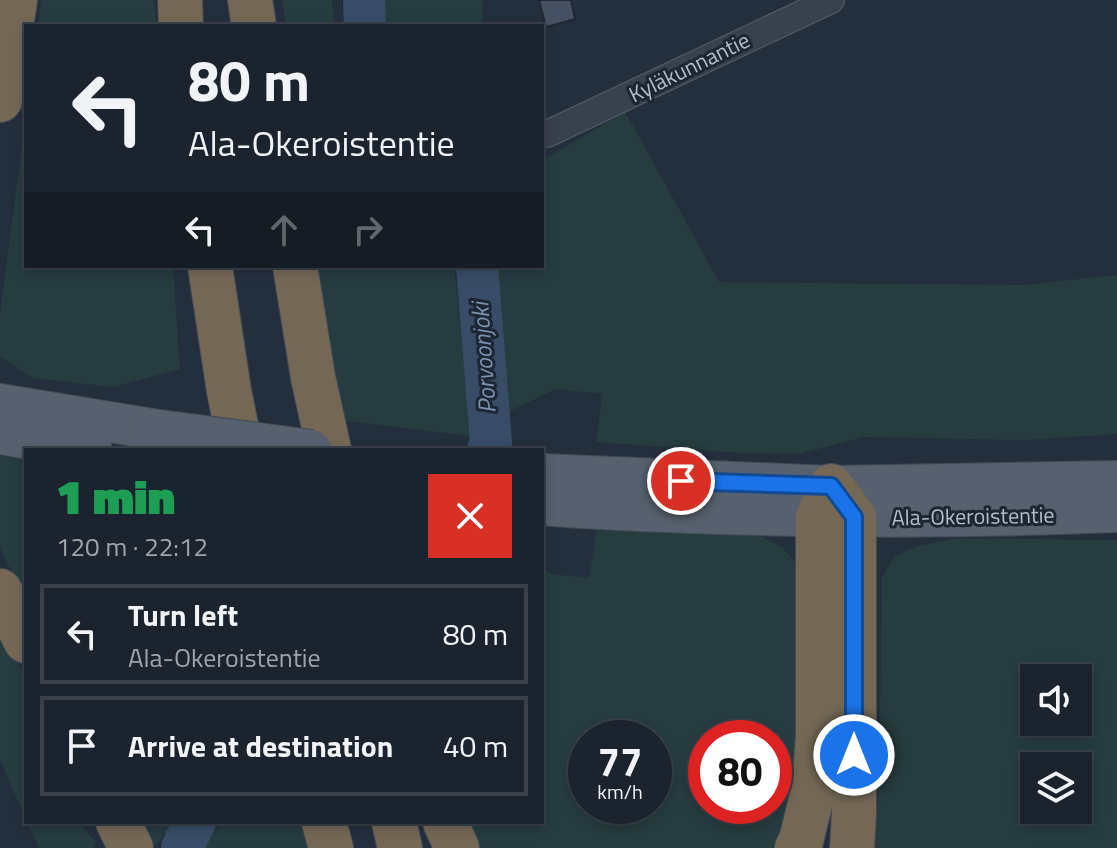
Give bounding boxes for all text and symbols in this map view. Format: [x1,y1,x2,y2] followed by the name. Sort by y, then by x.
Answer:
[623,23,755,111] street label: Kyläkunnantie
[188,38,310,123] text: 80 m
[56,56,160,160] icon: left
[188,115,455,170] text: Ala-Okeroistentie
[178,208,222,252] icon: left
[262,208,306,252] icon: ahead
[346,208,390,252] icon: right
[461,298,505,415] water label: Porvoonjoki
[647,447,715,515] pin
[659,459,703,503] icon: arrive
[56,460,175,533] text: 1 min
[428,474,512,558] button: close
[891,498,1055,534] street label: Ala-Okeroistentie
[56,527,208,566] text: 120 m · 22:12
[128,592,238,638] text: Turn left
[443,611,508,657] text: 80 m
[60,612,104,656] icon: left
[128,638,321,677] text: Ala-Okeroistentie
[1020,664,1092,824] map controls
[1020,664,1092,736] button: sound
[812,713,896,797] position arrow
[688,720,792,824] speed limit sign: 80
[128,723,393,769] text: Arrive at destination
[443,723,508,769] text: 40 m
[60,724,104,768] icon: arrive
[598,731,642,792] text: 77
[1020,752,1092,824] button: layers
[597,776,643,807] text: km/h

